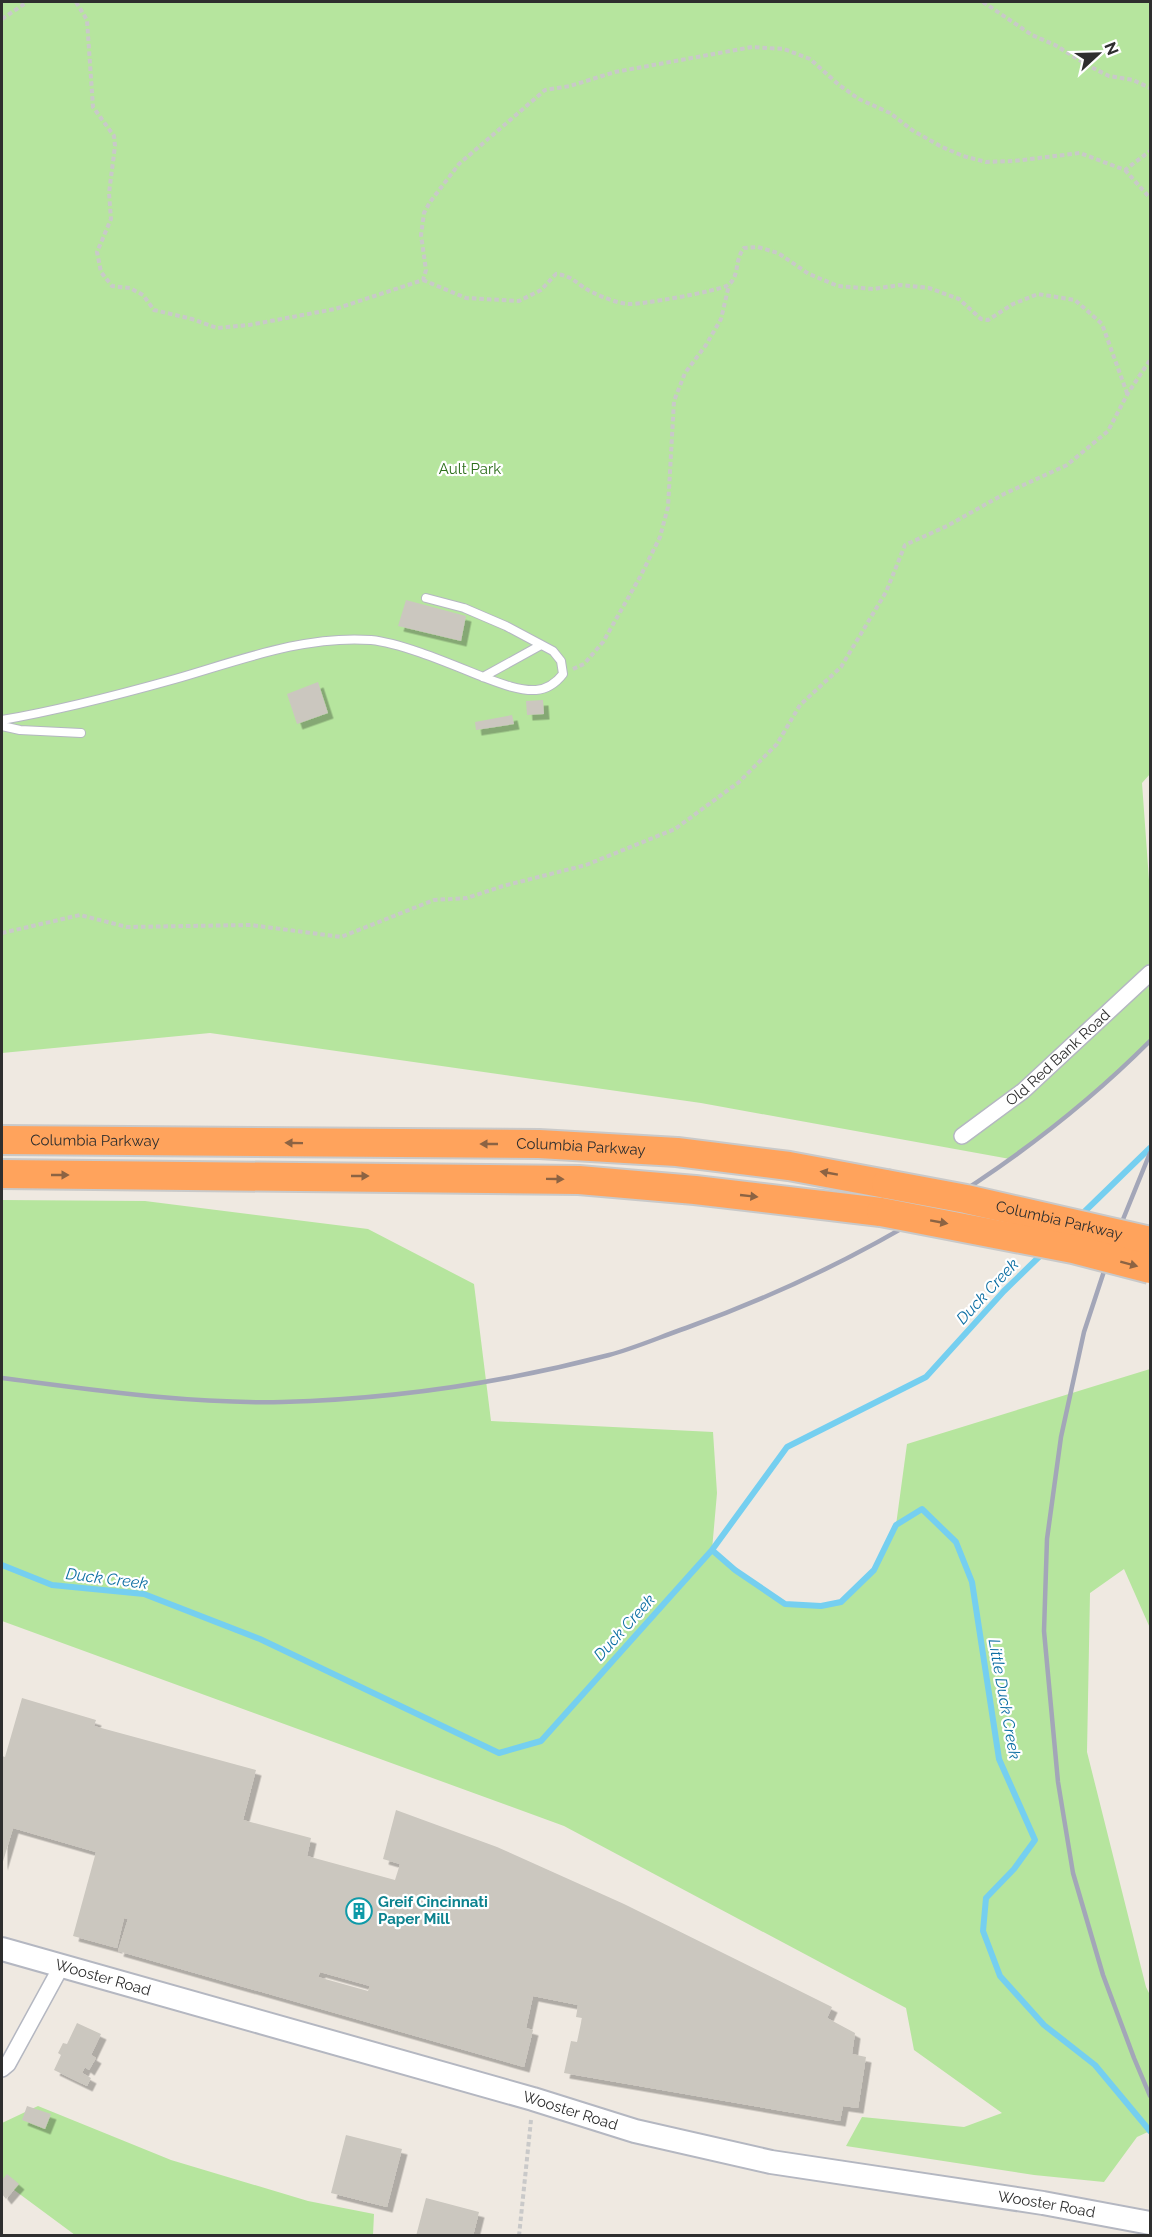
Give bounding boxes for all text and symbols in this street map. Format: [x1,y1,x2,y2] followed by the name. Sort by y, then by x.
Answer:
[1068,24,1128,84] north arrow
[1100,39,1123,58] text: N
[439,460,501,478] park label: Ault Park
[1002,1006,1114,1110] street label: Old Red Bank Road
[30,1131,160,1150] street label: Columbia Parkway
[516,1135,646,1159] street label: Columbia Parkway
[284,1138,303,1148] one-way arrow
[479,1139,498,1149] one-way arrow
[819,1168,838,1177] one-way arrow
[50,1170,69,1179] one-way arrow
[350,1171,369,1181] one-way arrow
[545,1174,564,1184] one-way arrow
[740,1191,759,1201] one-way arrow
[994,1197,1124,1243] street label: Columbia Parkway
[930,1218,949,1227] one-way arrow
[952,1254,1023,1328] water label: Duck Creek
[1120,1259,1138,1269] one-way arrow
[65,1564,149,1593] water label: Duck Creek
[590,1590,659,1664] water label: Duck Creek
[985,1637,1025,1761] water label: Little Duck Creek
[378,1893,488,1928] place label: Greif Cincinnati Paper Mill
[344,1896,374,1926] building icon: Greif Cincinnati Paper Mill
[53,1956,153,2000] street label: Wooster Road
[521,2088,620,2134] street label: Wooster Road
[997,2187,1097,2222] street label: Wooster Road

